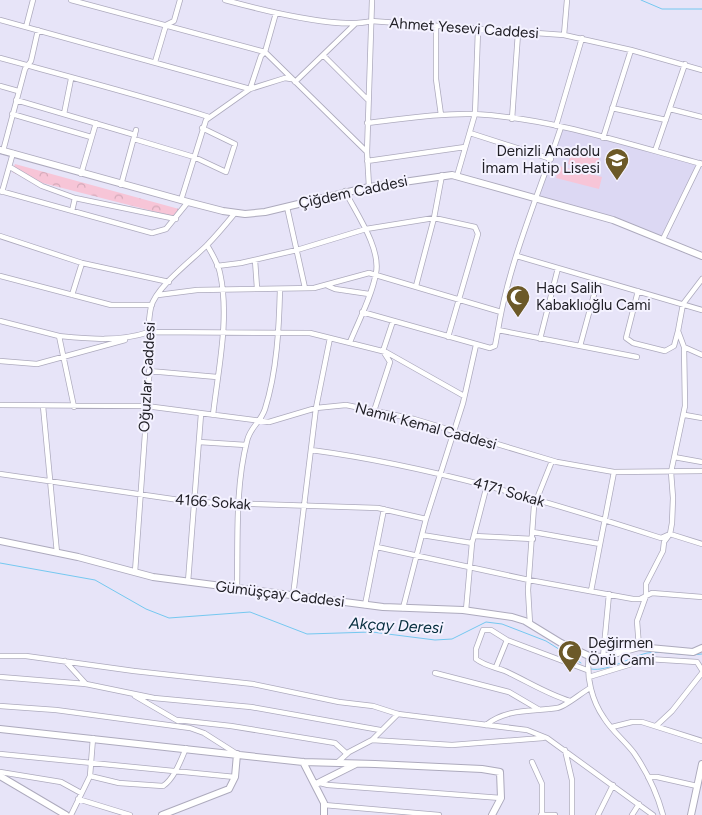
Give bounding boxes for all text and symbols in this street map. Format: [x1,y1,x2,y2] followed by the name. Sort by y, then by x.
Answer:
[389,14,539,42] street label: Ahmet Yesevi Caddesi
[481,142,600,177] place label: Denizli Anadolu İmam Hatip Lisesi
[604,147,630,181] school or university icon: Denizli Anadolu İmam Hatip Lisesi
[297,172,409,212] street label: Çiğdem Caddesi
[536,279,651,314] place label: Hacı Salih Kabaklıoğlu Cami
[505,284,531,318] mosque icon: Hacı Salih Kabaklıoğlu Cami
[135,321,159,433] street label: Oğuzlar Caddesi
[353,398,499,454] street label: Namık Kemal Caddesi
[471,473,547,511] street label: 4171 Sokak
[174,490,252,514] street label: 4166 Sokak
[214,577,346,611] street label: Gümüşçay Caddesi
[347,613,444,637] water label: Akçay Deresi
[588,634,655,669] place label: Değirmen Önü Cami
[557,639,583,673] mosque icon: Değirmen Önü Cami

